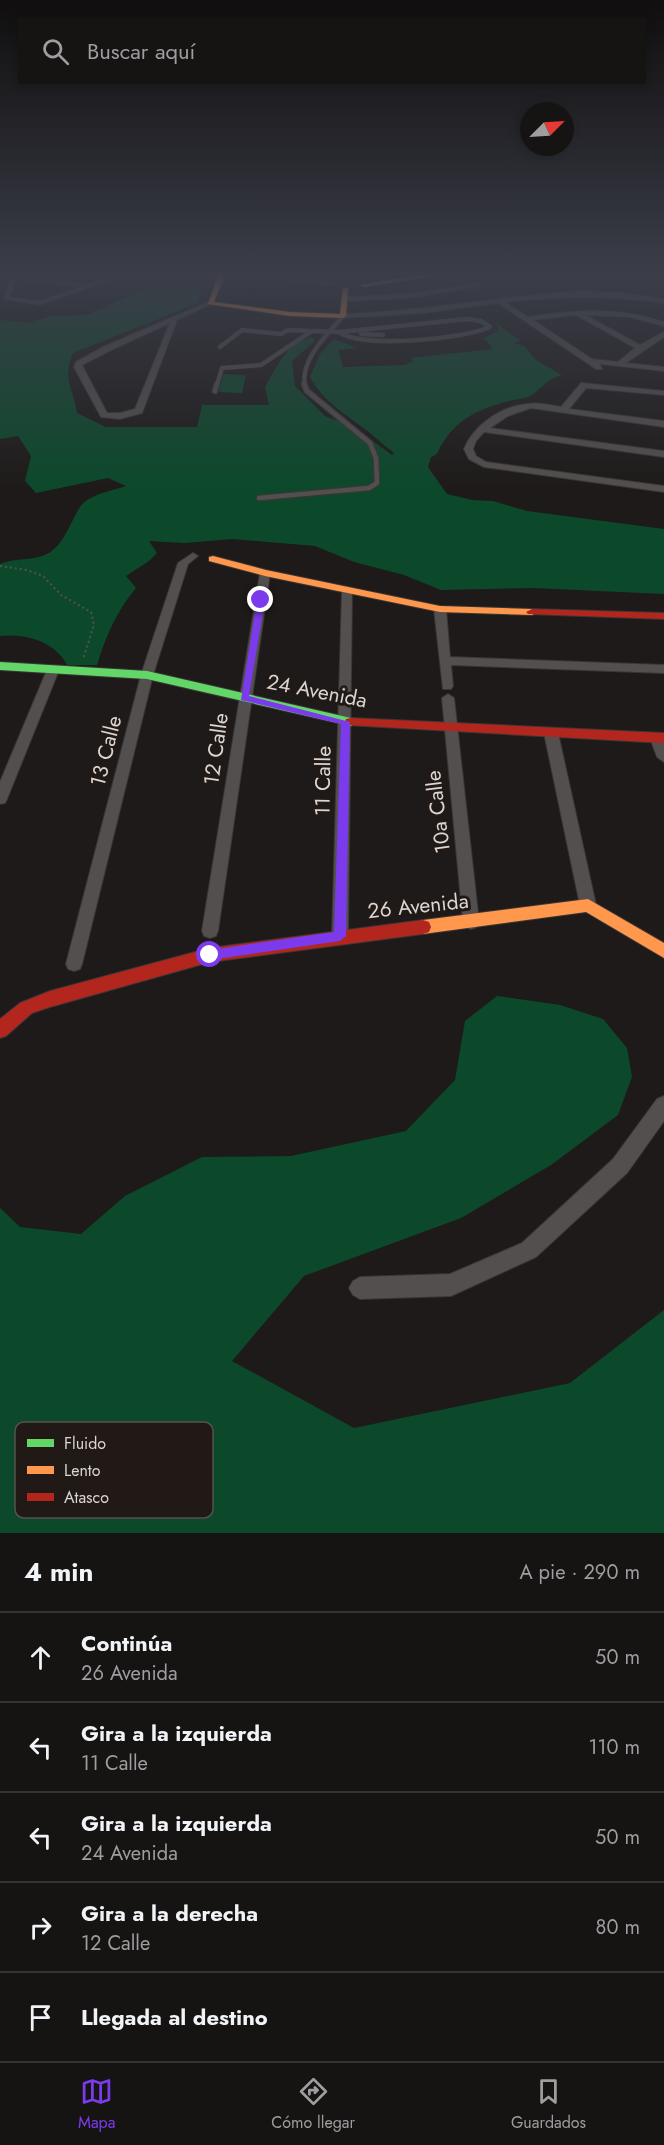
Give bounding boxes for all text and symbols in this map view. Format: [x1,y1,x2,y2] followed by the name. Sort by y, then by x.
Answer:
[18,18,646,84] search box
[39,35,72,68] icon: search
[87,35,195,67] text: Buscar aquí
[520,102,574,156] north arrow
[247,586,273,612] route end
[264,667,370,715] street label: 24 Avenida
[196,711,236,787] street label: 12 Calle
[83,712,129,790] street label: 13 Calle
[307,745,339,816] street label: 11 Calle
[418,769,458,855] street label: 10a Calle
[366,886,470,926] street label: 26 Avenida
[196,941,222,967] route start
[15,1422,213,1518] legend
[64,1432,106,1455] text: Fluido
[64,1459,101,1482] text: Lento
[64,1486,109,1509] text: Atasco
[24,1553,93,1591] text: 4 min
[519,1558,640,1587] text: A pie · 290 m
[81,1627,172,1659] text: Continúa
[24,1641,57,1674] icon: ahead
[595,1643,640,1672] text: 50 m
[81,1659,178,1688] text: 26 Avenida
[81,1717,272,1749] text: Gira a la izquierda
[24,1731,57,1764] icon: left
[588,1733,640,1762] text: 110 m
[81,1749,148,1778] text: 11 Calle
[81,1807,272,1839] text: Gira a la izquierda
[24,1821,57,1854] icon: left
[595,1823,640,1852] text: 50 m
[81,1839,178,1868] text: 24 Avenida
[81,1897,258,1929] text: Gira a la derecha
[24,1911,57,1944] icon: right
[595,1913,640,1942] text: 80 m
[81,1929,150,1958] text: 12 Calle
[24,2001,57,2034] icon: arrive
[81,2001,268,2033] text: Llegada al destino
[78,2075,115,2134] tab: Mapa
[271,2075,355,2134] tab: Cómo llegar
[511,2075,586,2134] tab: Guardados

